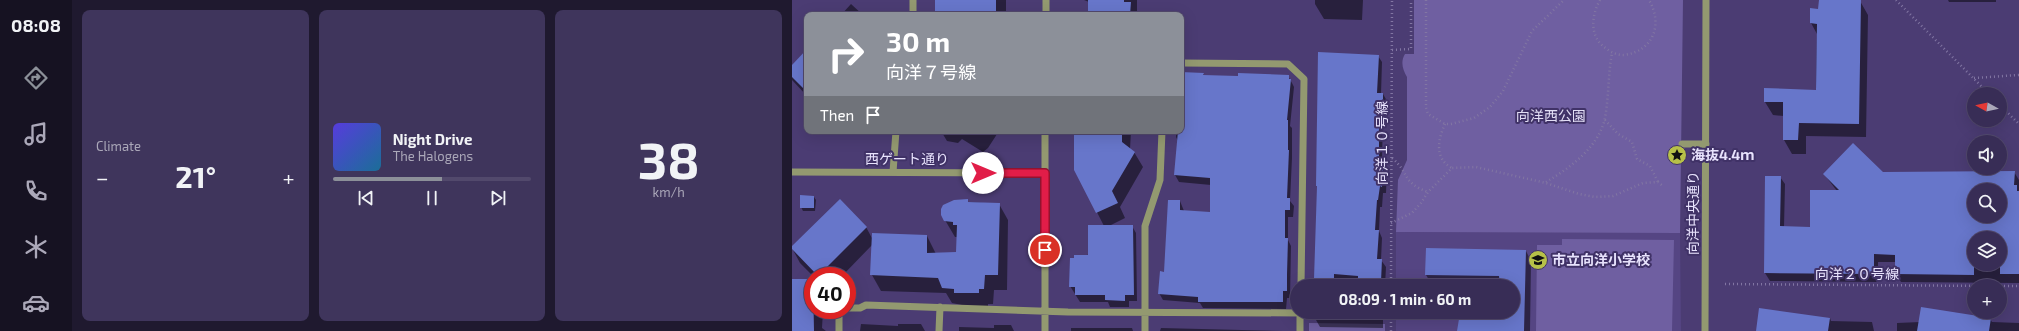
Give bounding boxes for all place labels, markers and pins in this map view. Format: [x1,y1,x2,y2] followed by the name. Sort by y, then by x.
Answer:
[1666,144,1688,166] place icon: 海抜4.4ｍ
[1691,146,1754,163] place label: 海抜4.4ｍ
[1028,233,1062,267] pin
[1527,249,1549,271] school or university icon: 市立向洋小学校
[1552,251,1650,268] place label: 市立向洋小学校

